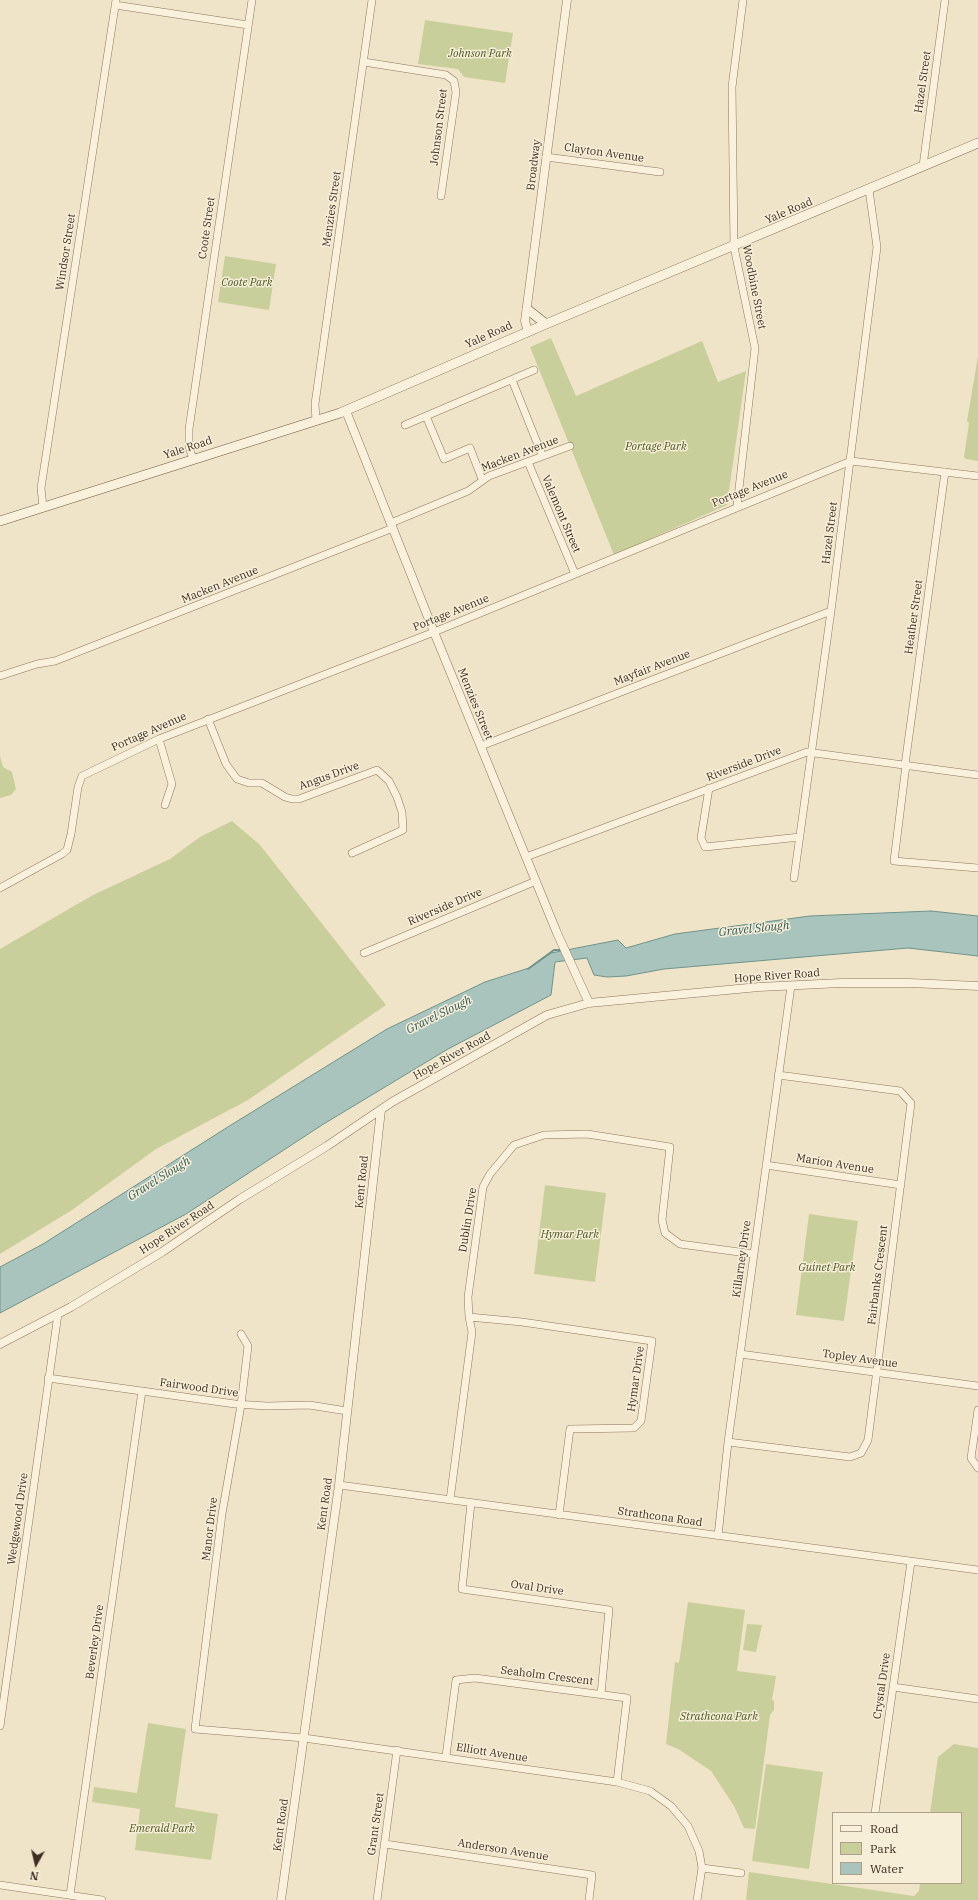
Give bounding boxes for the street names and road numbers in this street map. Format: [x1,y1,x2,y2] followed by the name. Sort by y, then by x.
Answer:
[912,50,934,114] street label: Hazel Street
[428,88,450,166] street label: Johnson Street
[524,139,544,191] street label: Broadway
[563,141,645,165] street label: Clayton Avenue
[320,170,344,248] street label: Menzies Street
[763,195,815,227] street label: Yale Road
[196,196,218,260] street label: Coote Street
[53,213,79,291] street label: Windsor Street
[739,244,769,330] street label: Woodbine Street
[463,319,515,351] street label: Yale Road
[480,433,560,475] street label: Macken Avenue
[162,434,214,462] street label: Yale Road
[710,468,790,510] street label: Portage Avenue
[539,473,583,555] street label: Valemont Street
[820,501,840,565] street label: Hazel Street
[180,564,260,606] street label: Macken Avenue
[902,579,926,655] street label: Heather Street
[411,592,491,634] street label: Portage Avenue
[612,647,692,689] street label: Mayfair Avenue
[455,666,495,742] street label: Menzies Street
[109,710,189,754] street label: Portage Avenue
[705,744,783,784] street label: Riverside Drive
[297,759,361,793] street label: Angus Drive
[406,885,484,929] street label: Riverside Drive
[733,966,821,986] street label: Hope River Road
[411,1029,493,1083] street label: Hope River Road
[795,1151,875,1177] street label: Marion Avenue
[353,1155,371,1209] street label: Kent Road
[456,1187,480,1253] street label: Dublin Drive
[137,1199,217,1257] street label: Hope River Road
[730,1220,754,1298] street label: Killarney Drive
[865,1224,891,1326] street label: Fairbanks Crescent
[625,1345,647,1413] street label: Hymar Drive
[822,1347,898,1371] street label: Topley Avenue
[159,1376,239,1400] street label: Fairwood Drive
[5,1472,31,1566] street label: Wedgewood Drive
[315,1477,335,1531] street label: Kent Road
[200,1496,220,1562] street label: Manor Drive
[617,1505,703,1529] street label: Strathcona Road
[510,1578,564,1598] street label: Oval Drive
[83,1604,107,1680] street label: Beverley Drive
[871,1652,893,1720] street label: Crystal Drive
[500,1664,594,1688] street label: Seaholm Crescent
[455,1741,529,1765] street label: Elliott Avenue
[365,1792,387,1856] street label: Grant Street
[271,1798,291,1852] street label: Kent Road
[457,1836,549,1864] street label: Anderson Avenue

